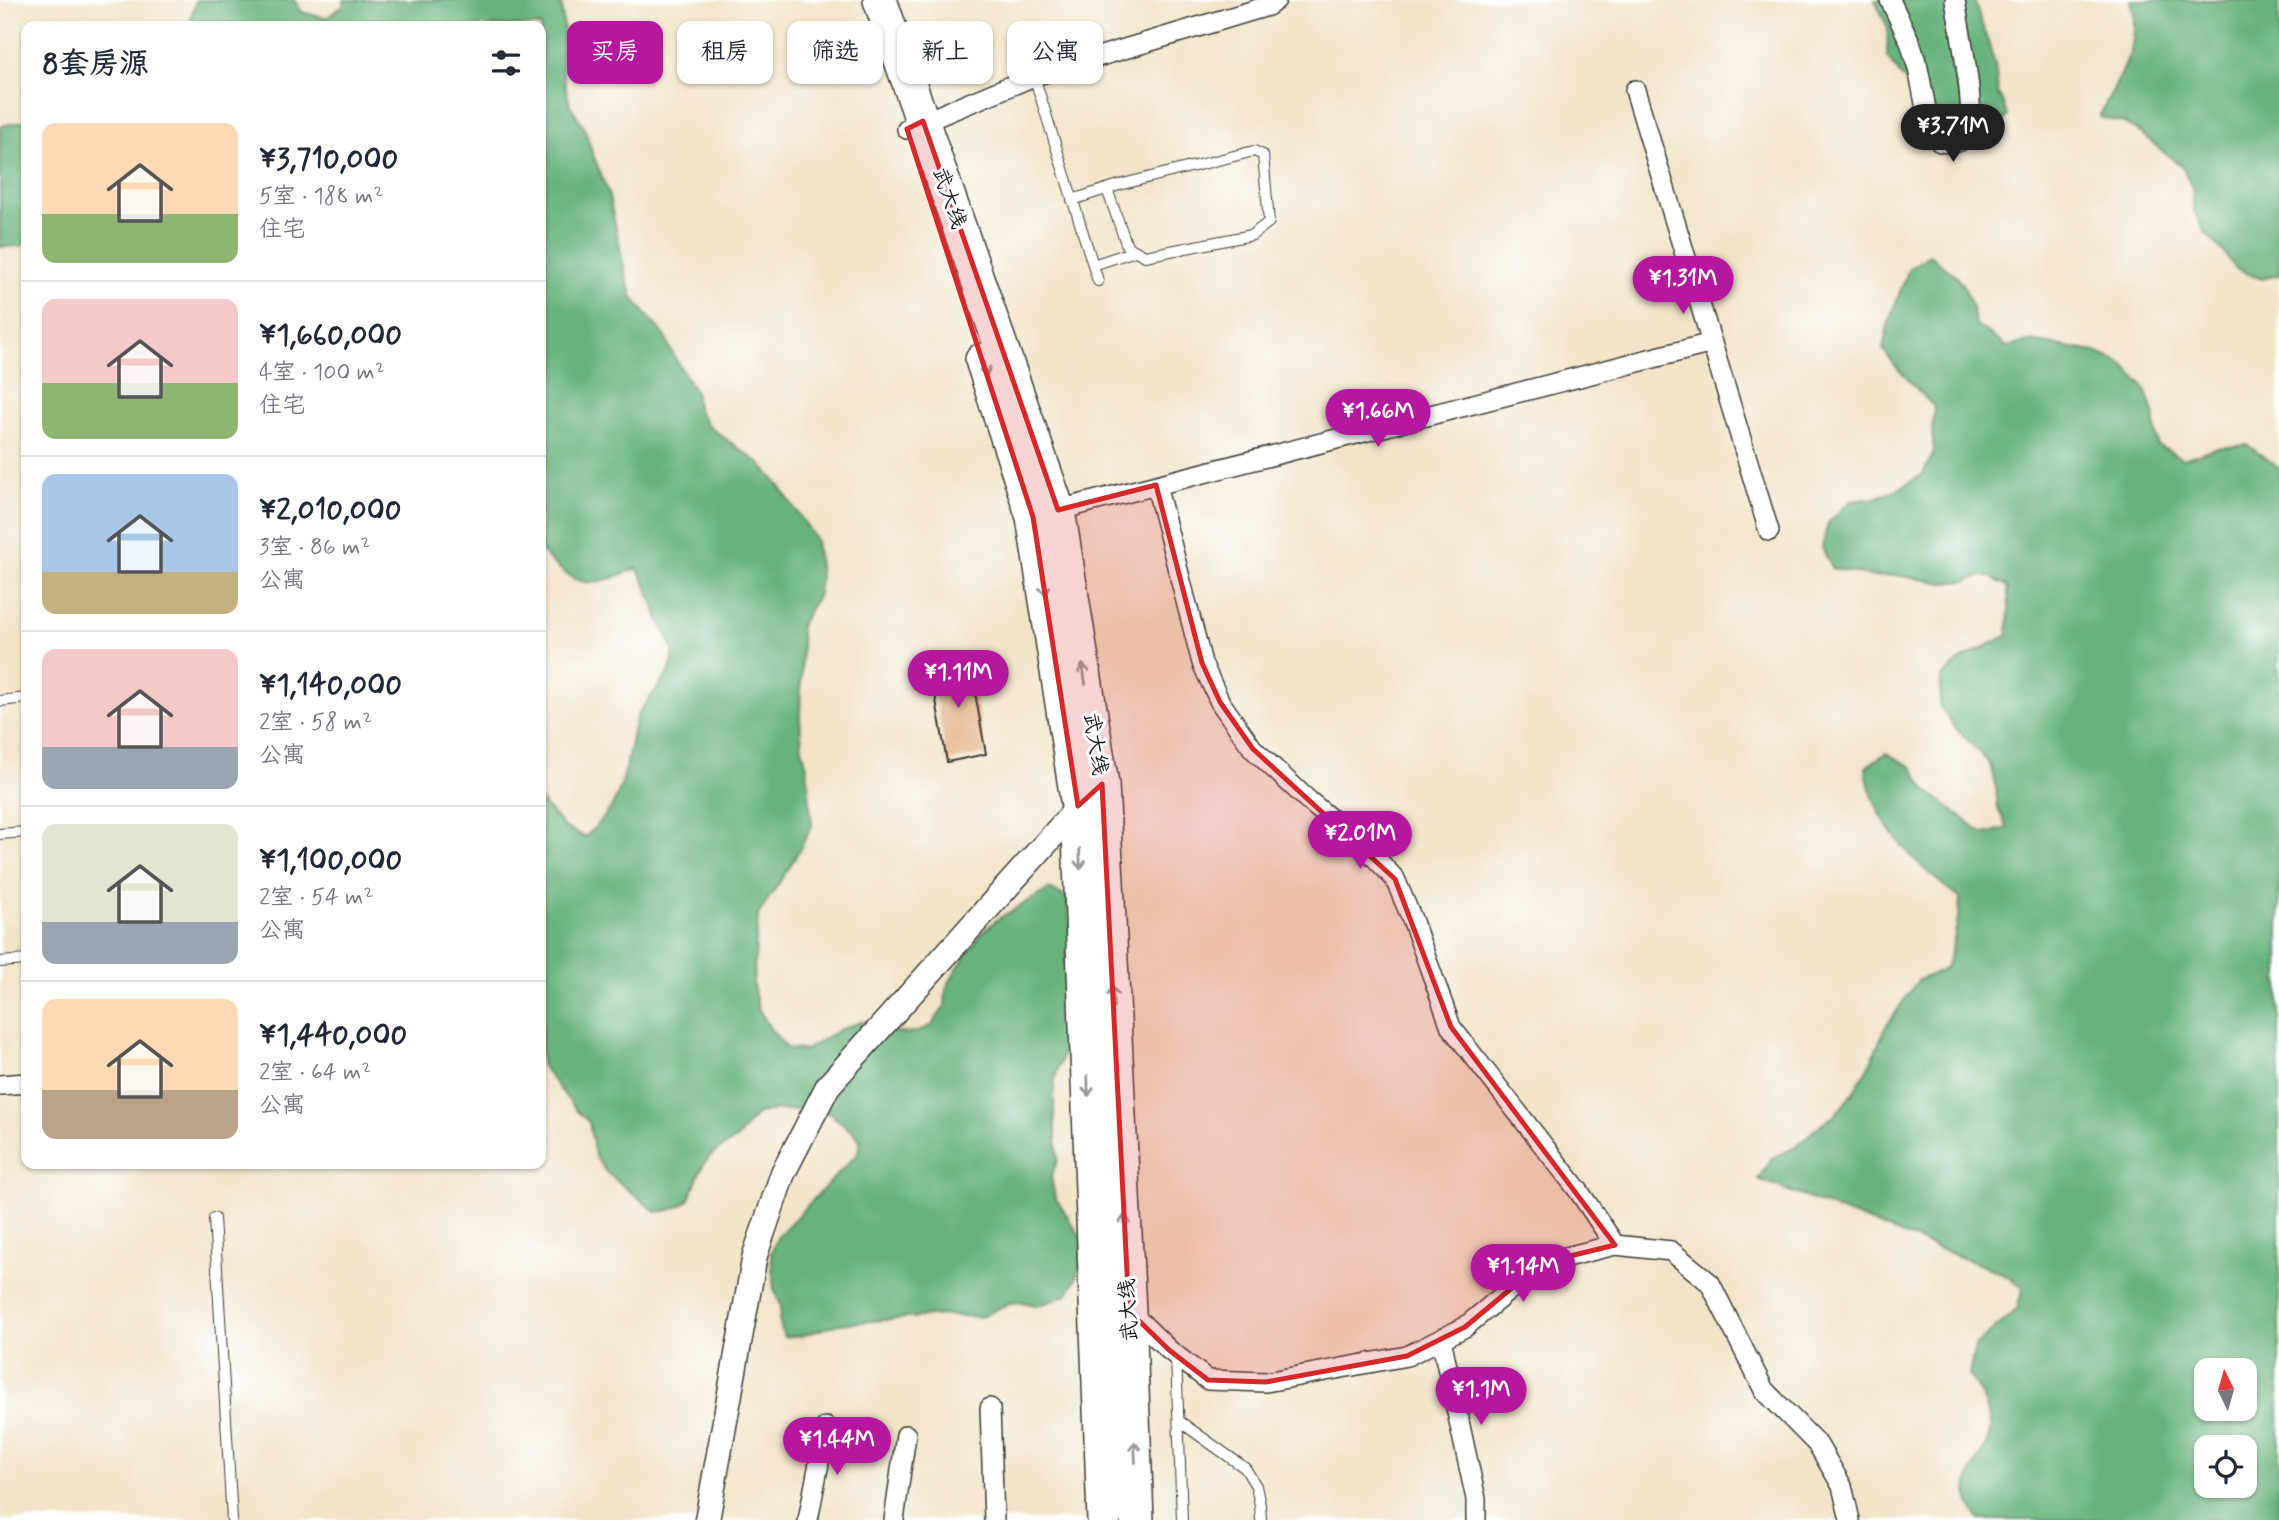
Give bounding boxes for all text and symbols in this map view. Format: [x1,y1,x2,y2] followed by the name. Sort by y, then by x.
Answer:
[567,21,663,84] chip: 买房
[677,21,773,84] chip: 租房
[787,21,883,84] chip: 筛选
[897,21,993,84] chip: 新上
[1007,21,1103,84] chip: 公寓
[487,44,525,82] icon: filters
[42,45,149,84] text: 8套房源
[1896,104,2010,164] pin: ¥3.71M
[1917,112,1989,142] text: ¥3.71M
[259,140,398,179] text: ¥3,710,000
[98,151,182,235] icon: home
[926,164,972,232] street label: 武大线
[259,182,384,212] text: 5室 · 188 m²
[259,215,305,245] text: 住宅
[1626,256,1740,316] pin: ¥1.31M
[1649,264,1717,294] text: ¥1.31M
[259,316,402,355] text: ¥1,660,000
[98,327,182,411] icon: home
[979,355,991,377] one-way arrow
[259,358,385,388] text: 4室 · 100 m²
[1321,390,1435,449] pin: ¥1.66M
[259,391,305,421] text: 住宅
[1341,397,1415,427] text: ¥1.66M
[259,491,402,530] text: ¥2,010,000
[98,502,182,586] icon: home
[259,533,370,563] text: 3室 · 86 m²
[259,566,305,596] text: 公寓
[1038,573,1051,596] one-way arrow
[901,650,1015,710] pin: ¥1.11M
[924,658,992,688] text: ¥1.11M
[1077,663,1090,685] one-way arrow
[259,666,402,705] text: ¥1,140,000
[98,677,182,761] icon: home
[259,708,372,738] text: 2室 · 58 m²
[1076,711,1114,777] street label: 武大线
[259,741,305,771] text: 公寓
[1303,812,1417,871] pin: ¥2.01M
[1324,819,1396,849] text: ¥2.01M
[259,841,402,880] text: ¥1,100,000
[1074,847,1087,870] one-way arrow
[98,852,182,936] icon: home
[259,883,373,913] text: 2室 · 54 m²
[259,916,305,946] text: 公寓
[1106,986,1119,1009] one-way arrow
[259,1016,407,1055] text: ¥1,440,000
[98,1027,182,1111] icon: home
[259,1058,371,1088] text: 2室 · 64 m²
[1082,1075,1095,1098] one-way arrow
[259,1091,305,1121] text: 公寓
[1118,1213,1131,1236] one-way arrow
[1466,1244,1580,1304] pin: ¥1.14M
[1487,1252,1559,1282] text: ¥1.14M
[1113,1278,1145,1342] street label: 武大线
[2194,1358,2258,1421] north arrow
[2194,1358,2257,1498] map controls
[1432,1368,1530,1427] pin: ¥1.1M
[1452,1375,1510,1405] text: ¥1.1M
[780,1418,894,1477] pin: ¥1.44M
[799,1425,875,1455] text: ¥1.44M
[2194,1435,2257,1498] button: locate
[1128,1441,1141,1464] one-way arrow

